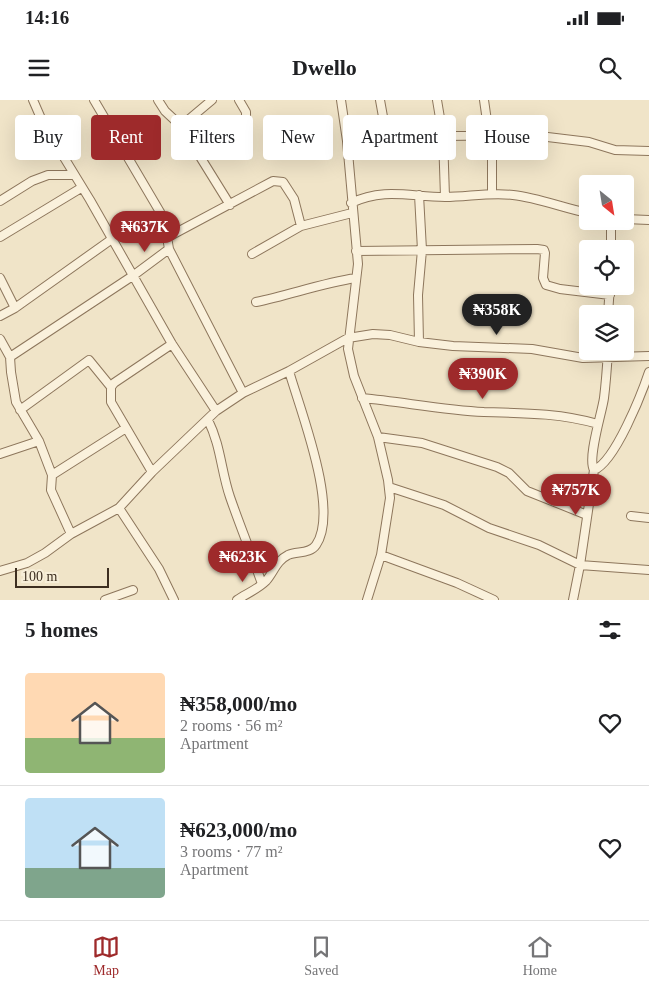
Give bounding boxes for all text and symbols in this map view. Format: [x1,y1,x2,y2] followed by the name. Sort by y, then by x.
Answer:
[25,7,69,28] text: 14:16
[25,54,53,82] icon: menu
[596,54,624,82] icon: search
[292,55,357,80] text: Dwello
[15,115,81,160] chip: Buy
[91,115,161,160] chip: Rent
[171,115,253,160] chip: Filters
[263,115,333,160] chip: New
[343,115,456,160] chip: Apartment
[466,115,548,160] chip: House
[579,175,634,230] north arrow
[579,175,634,360] map controls
[110,210,180,253] pin: ₦637K
[121,218,169,235] text: ₦637K
[579,240,634,295] button: locate
[462,294,532,336] pin: ₦358K
[473,301,521,318] text: ₦358K
[579,305,634,360] button: layers
[448,358,518,400] pin: ₦390K
[459,365,507,382] text: ₦390K
[541,474,611,516] pin: ₦757K
[552,481,600,498] text: ₦757K
[208,540,278,583] pin: ₦623K
[219,548,267,565] text: ₦623K
[15,565,109,588] scale bar
[22,569,57,584] text: 100 m
[596,616,624,644] icon: filters
[25,618,98,642] text: 5 homes
[180,692,297,716] text: ₦358,000/mo
[65,693,125,753] icon: home
[596,709,624,737] icon: heart
[180,717,283,734] text: 2 rooms · 56 m²
[180,735,248,752] text: Apartment
[65,818,125,878] icon: home
[180,818,297,842] text: ₦623,000/mo
[596,834,624,862] icon: heart
[180,843,283,860] text: 3 rooms · 77 m²
[180,861,248,878] text: Apartment
[92,933,120,979] tab: Map
[304,933,339,979] tab: Saved
[523,933,557,979] tab: Home

